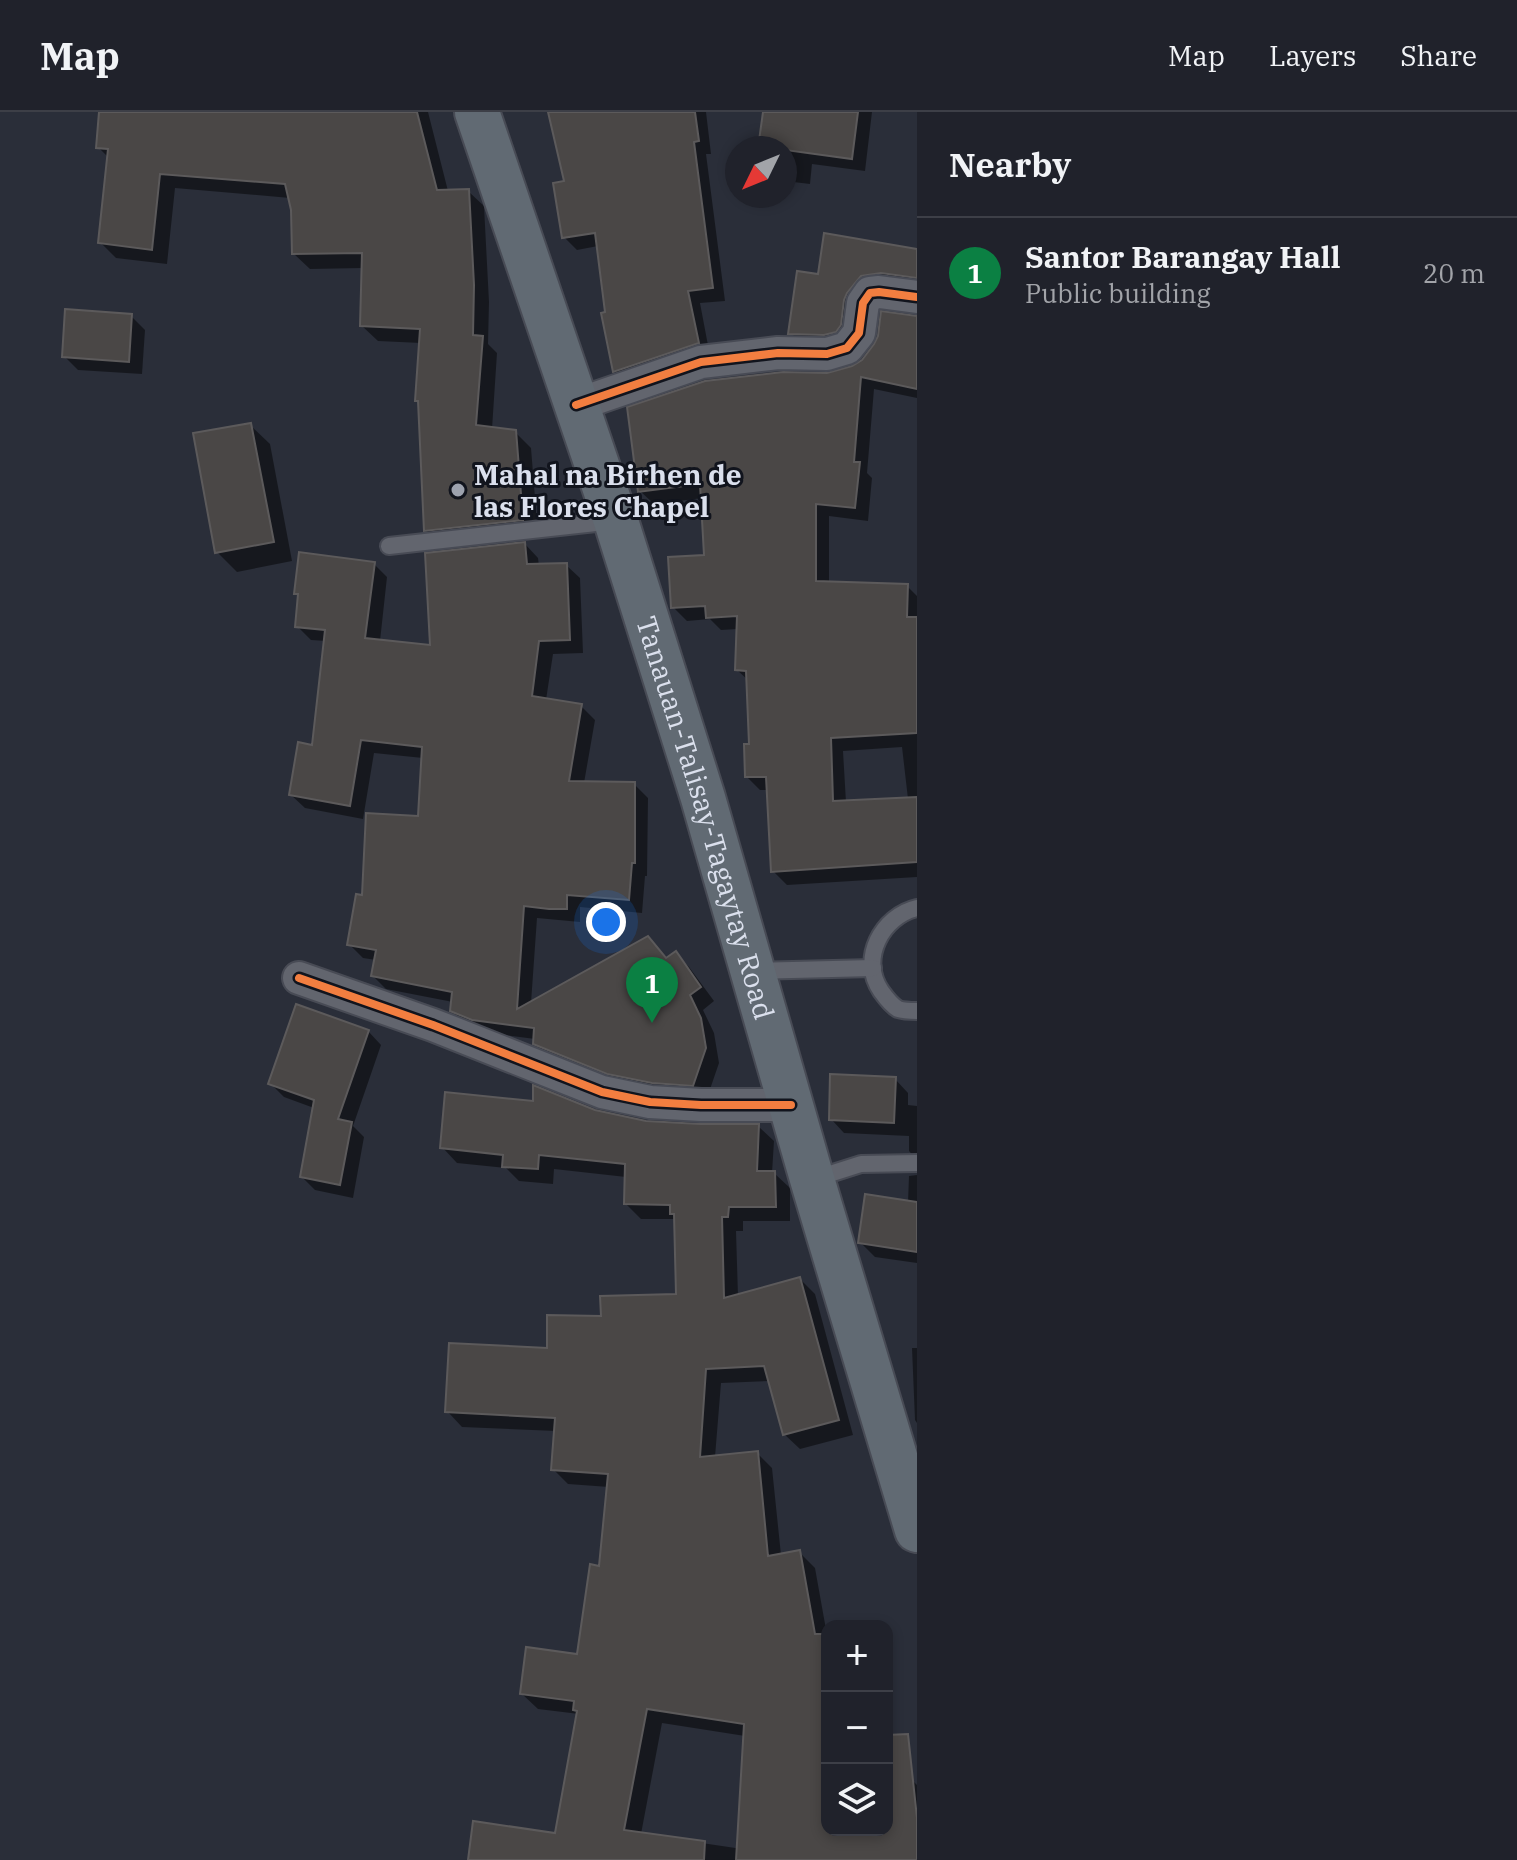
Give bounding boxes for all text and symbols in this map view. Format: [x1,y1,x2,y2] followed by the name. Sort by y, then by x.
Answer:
[40,31,120,80] text: Map
[1168,37,1225,74] text: Map
[1269,37,1356,74] text: Layers
[1400,37,1477,74] text: Share
[725,136,797,208] north arrow
[949,142,1071,186] text: Nearby
[1025,237,1340,276] text: Santor Barangay Hall
[967,256,983,290] text: 1
[1423,256,1485,290] text: 20 m
[1025,276,1211,310] text: Public building
[474,456,742,525] place label: Mahal na Birhen de las Flores Chapel
[449,481,467,499] marker: Mahal na Birhen de las Flores Chapel
[628,611,784,1023] street label: Tanauan-Talisay-Tagaytay Road
[586,902,626,942] your location
[626,957,678,1023] pin: 1
[821,1620,893,1836] map controls
[821,1620,893,1692] button: +
[821,1692,893,1764] button: −
[821,1764,893,1836] button: layers

